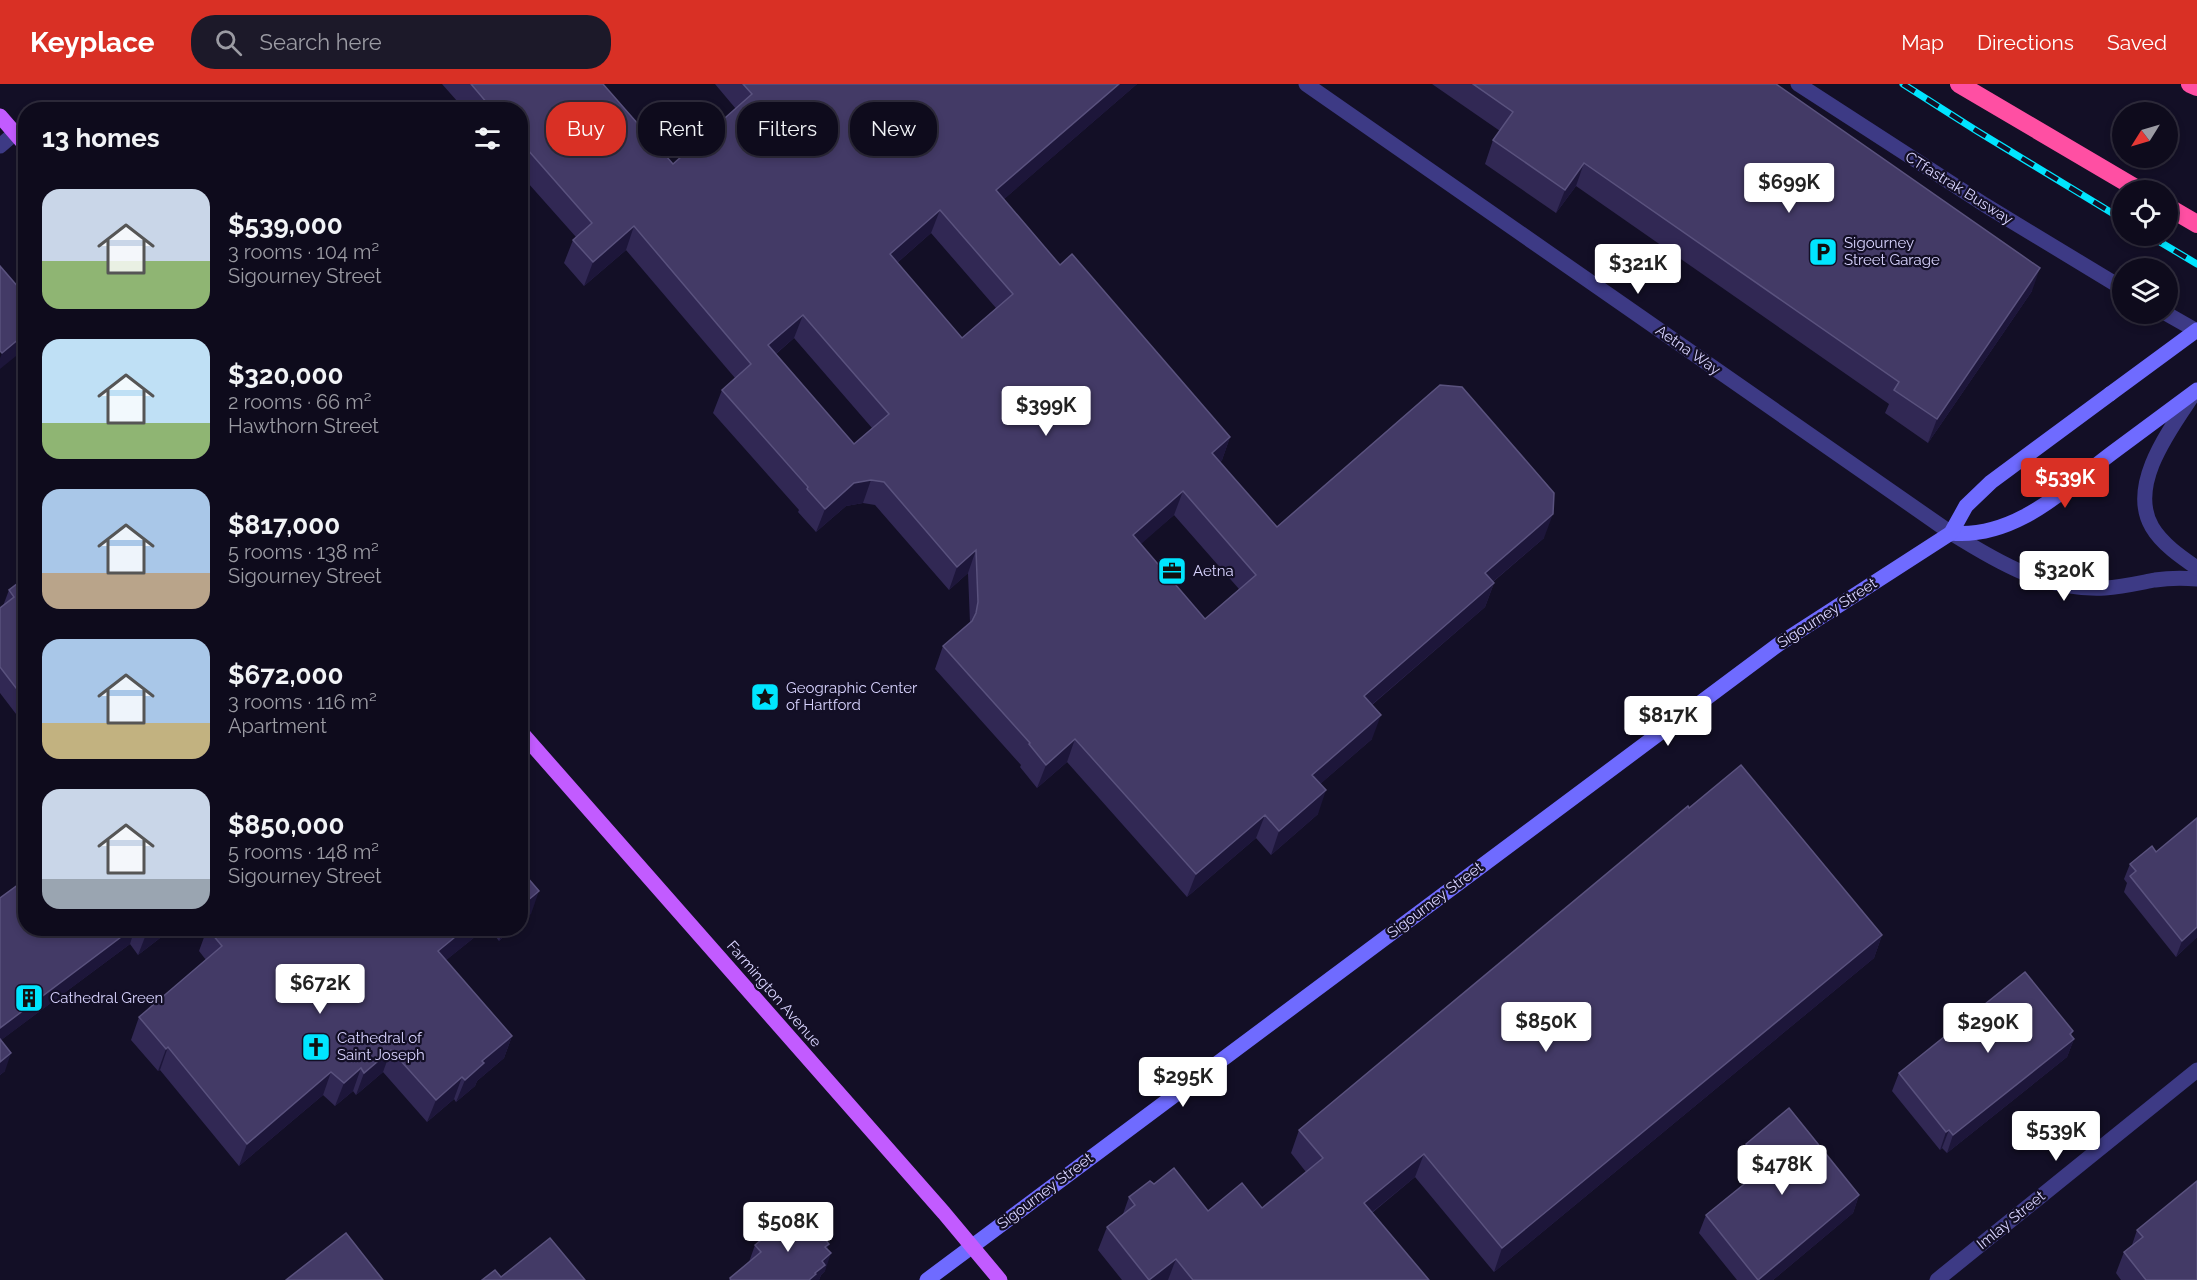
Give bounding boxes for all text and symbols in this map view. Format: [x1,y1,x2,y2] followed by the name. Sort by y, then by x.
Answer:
[191,15,611,69] search box
[30,26,155,59] text: Keyplace
[212,26,245,59] icon: search
[260,29,382,55] text: Search here
[1901,30,1944,55] text: Map
[1977,30,2074,55] text: Directions
[2107,30,2167,55] text: Saved
[546,102,626,156] chip: Buy
[638,102,725,156] chip: Rent
[737,102,838,156] chip: Filters
[850,102,937,156] chip: New
[2112,102,2178,168] north arrow
[2112,102,2178,324] map controls
[471,122,504,155] icon: filters
[42,123,160,153] text: 13 homes
[1902,148,2016,228] street label: CTfastrak Busway
[1747,163,1831,214] pin: $699K
[1758,170,1820,194] text: $699K
[2112,180,2178,246] button: locate
[228,210,343,240] text: $539,000
[90,213,162,285] icon: home
[1844,234,1940,269] place label: Sigourney Street Garage
[1807,236,1839,268] parking icon: Sigourney Street Garage
[228,240,379,264] text: 3 rooms · 104 m²
[1596,244,1680,295] pin: $321K
[1609,251,1667,275] text: $321K
[2112,258,2178,324] button: layers
[228,264,382,288] text: Sigourney Street
[1652,321,1724,379] street label: Aetna Way
[228,360,343,390] text: $320,000
[90,363,162,435] icon: home
[1004,386,1088,437] pin: $399K
[228,390,371,414] text: 2 rooms · 66 m²
[1016,393,1076,417] text: $399K
[228,414,379,438] text: Hawthorn Street
[2023,458,2107,509] pin: $539K
[2035,465,2095,489] text: $539K
[228,510,340,540] text: $817,000
[90,513,162,585] icon: home
[228,540,379,564] text: 5 rooms · 138 m²
[2022,551,2106,602] pin: $320K
[1156,555,1188,587] office icon: Aetna
[2034,558,2094,582] text: $320K
[1193,562,1234,580] place label: Aetna
[228,564,382,588] text: Sigourney Street
[1774,574,1880,652] street label: Sigourney Street
[228,660,343,690] text: $672,000
[90,663,162,735] icon: home
[786,679,918,714] place label: Geographic Center of Hartford
[749,681,781,713] place icon: Geographic Center of Hartford
[228,690,377,714] text: 3 rooms · 116 m²
[1626,696,1710,747] pin: $817K
[1638,703,1698,727] text: $817K
[228,714,327,738] text: Apartment
[228,810,344,840] text: $850,000
[90,813,162,885] icon: home
[228,840,379,864] text: 5 rooms · 148 m²
[1384,858,1486,942] street label: Sigourney Street
[228,864,382,888] text: Sigourney Street
[723,937,825,1051] street label: Farmington Avenue
[278,964,362,1015] pin: $672K
[290,971,350,995] text: $672K
[13,982,45,1014] building icon: Cathedral Green
[50,989,163,1007] place label: Cathedral Green
[1504,1002,1588,1053] pin: $850K
[1946,1003,2030,1054] pin: $290K
[1515,1009,1577,1033] text: $850K
[1957,1010,2019,1034] text: $290K
[337,1029,425,1064] place label: Cathedral of Saint Joseph
[300,1031,332,1063] church icon: Cathedral of Saint Joseph
[1141,1057,1225,1108] pin: $295K
[1153,1064,1213,1088] text: $295K
[2014,1111,2098,1162] pin: $539K
[2026,1118,2086,1142] text: $539K
[1740,1145,1824,1196] pin: $478K
[994,1149,1096,1233] street label: Sigourney Street
[1752,1152,1812,1176] text: $478K
[1973,1187,2049,1253] street label: Imlay Street
[746,1202,830,1253] pin: $508K
[757,1209,819,1233] text: $508K

